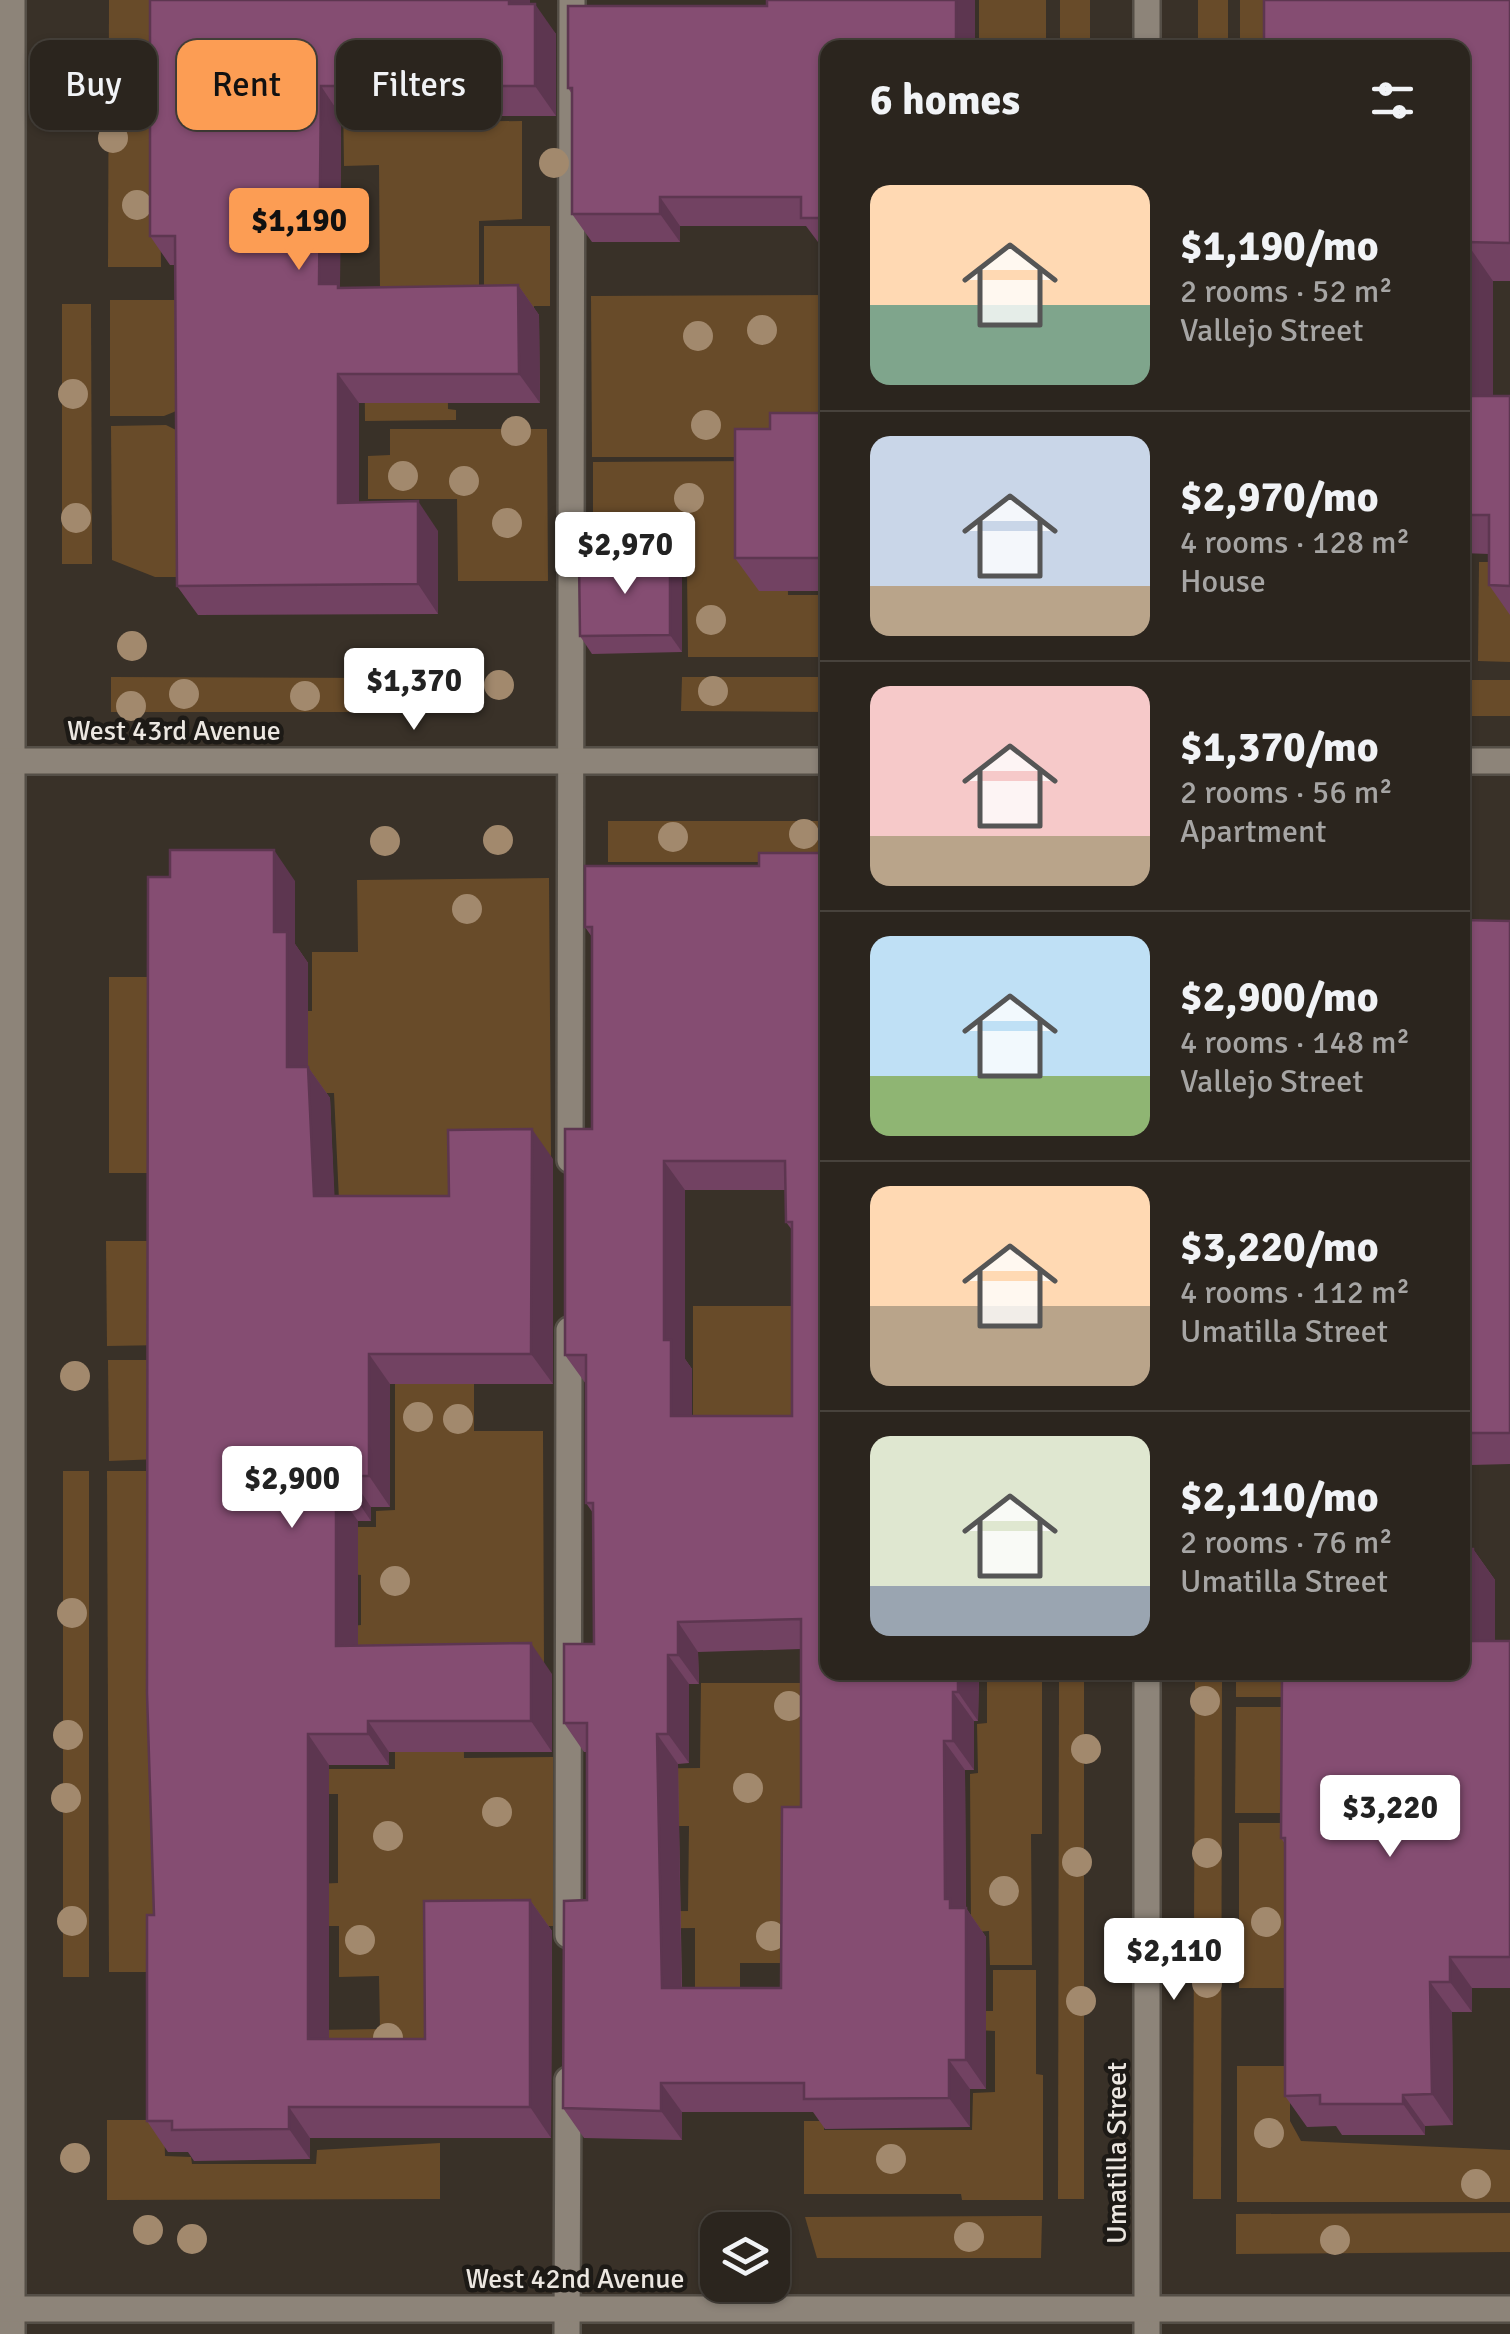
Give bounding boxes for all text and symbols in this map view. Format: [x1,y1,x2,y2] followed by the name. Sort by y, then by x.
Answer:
[30,40,157,130] chip: Buy
[177,40,316,130] chip: Rent
[336,40,501,130] chip: Filters
[1365,73,1420,128] icon: filters
[870,75,1020,126] text: 6 homes
[218,188,380,273] pin: $1,190
[251,201,347,240] text: $1,190
[1180,221,1379,272] text: $1,190/mo
[950,225,1070,345] icon: home
[1180,272,1393,311] text: 2 rooms · 52 m²
[1180,311,1363,350] text: Vallejo Street
[1180,472,1379,523] text: $2,970/mo
[950,476,1070,596] icon: home
[544,512,706,597] pin: $2,970
[1180,523,1410,562] text: 4 rooms · 128 m²
[577,525,673,564] text: $2,970
[1180,562,1266,601] text: House
[333,648,495,733] pin: $1,370
[366,661,462,700] text: $1,370
[67,714,281,748] street label: West 43rd Avenue
[1180,722,1379,773] text: $1,370/mo
[950,726,1070,846] icon: home
[1180,773,1393,812] text: 2 rooms · 56 m²
[1180,812,1327,851] text: Apartment
[1180,972,1379,1023] text: $2,900/mo
[950,976,1070,1096] icon: home
[1180,1023,1410,1062] text: 4 rooms · 148 m²
[1180,1062,1363,1101] text: Vallejo Street
[1180,1222,1379,1273] text: $3,220/mo
[950,1226,1070,1346] icon: home
[1180,1273,1410,1312] text: 4 rooms · 112 m²
[1180,1312,1388,1351] text: Umatilla Street
[211,1446,373,1531] pin: $2,900
[244,1459,340,1498] text: $2,900
[1180,1472,1379,1523] text: $2,110/mo
[950,1476,1070,1596] icon: home
[1180,1523,1393,1562] text: 2 rooms · 76 m²
[1180,1562,1388,1601] text: Umatilla Street
[1309,1775,1471,1860] pin: $3,220
[1342,1788,1438,1827] text: $3,220
[1093,1918,1255,2003] pin: $2,110
[1126,1931,1222,1970] text: $2,110
[1100,2062,1134,2244] street label: Umatilla Street
[700,2212,790,2302] map controls
[700,2212,790,2302] button: layers
[465,2262,685,2296] street label: West 42nd Avenue

